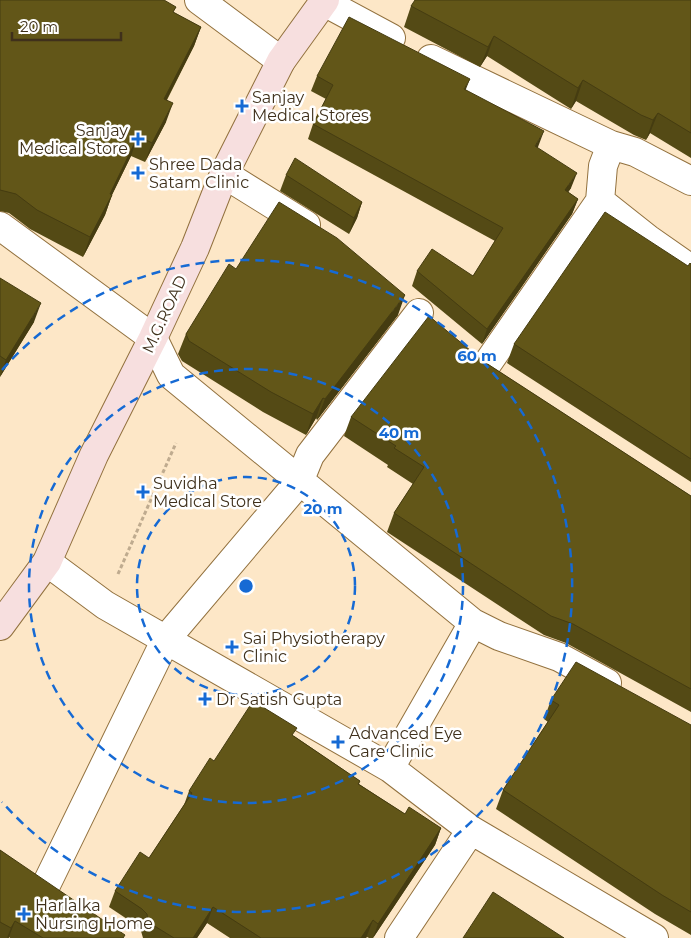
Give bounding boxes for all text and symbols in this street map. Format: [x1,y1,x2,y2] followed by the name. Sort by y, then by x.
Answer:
[12,10,121,42] scale bar
[20,17,58,36] text: 20 m
[252,88,369,125] place label: Sanjay Medical Stores
[236,100,248,112] marker: Sanjay Medical Stores
[19,121,128,158] place label: Sanjay Medical Store
[132,133,144,145] marker: Sanjay Medical Store
[149,155,249,192] place label: Shree Dada Satam Clinic
[131,166,145,180] marker: Shree Dada Satam Clinic
[138,272,191,356] street label: M.G.ROAD
[457,346,497,365] text: 60 m
[379,423,419,442] text: 40 m
[153,474,262,511] place label: Suvidha Medical Store
[137,486,149,498] marker: Suvidha Medical Store
[303,499,343,518] text: 20 m
[237,577,255,595] centre of rings
[243,629,385,666] place label: Sai Physiotherapy Clinic
[225,640,239,654] marker: Sai Physiotherapy Clinic
[216,690,342,709] place label: Dr Satish Gupta
[198,692,212,706] marker: Dr Satish Gupta
[349,724,462,761] place label: Advanced Eye Care Clinic
[331,735,345,749] marker: Advanced Eye Care Clinic
[35,896,153,933] place label: Harlalka Nursing Home
[17,907,31,921] marker: Harlalka Nursing Home

